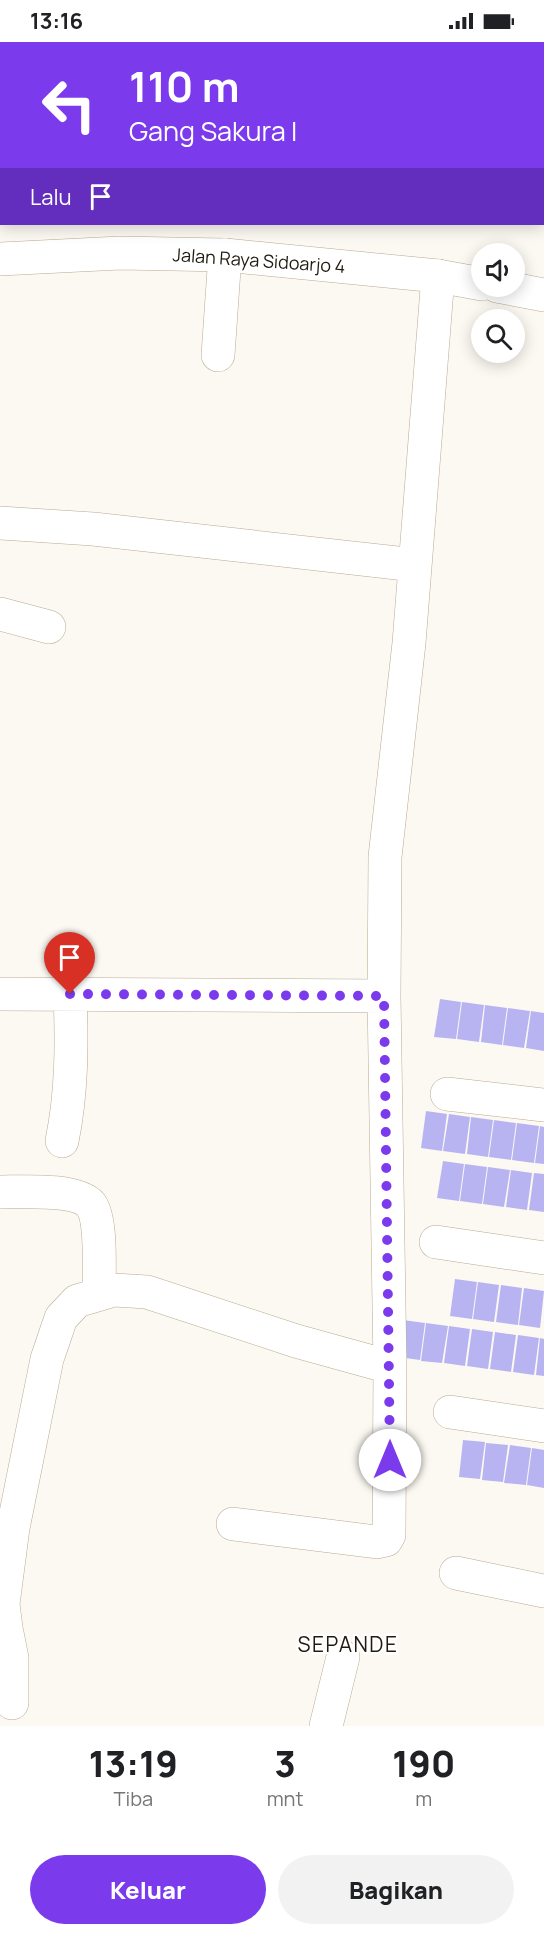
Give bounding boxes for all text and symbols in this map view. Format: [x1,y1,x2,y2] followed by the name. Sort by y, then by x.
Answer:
[30,6,83,36] text: 13:16
[129,57,240,115] text: 110 m
[30,66,108,144] icon: left
[129,112,297,149] text: Gang Sakura I
[84,180,117,213] icon: arrive
[30,182,72,212] text: Lalu
[172,242,346,278] street label: Jalan Raya Sidoarjo 4
[471,243,525,363] map controls
[471,243,525,297] button: sound
[471,309,525,363] button: search
[44,932,95,994] pin
[53,941,86,974] icon: arrive
[358,1428,422,1492] position arrow
[298,1630,398,1658] district label: SEPANDE
[89,1739,178,1788] text: 13:19
[274,1739,296,1788] text: 3
[392,1739,455,1788] text: 190
[114,1785,153,1812] text: Tiba
[267,1785,304,1812] text: mnt
[415,1785,432,1812] text: m
[30,1855,266,1924] button: Keluar
[278,1855,514,1924] button: Bagikan

